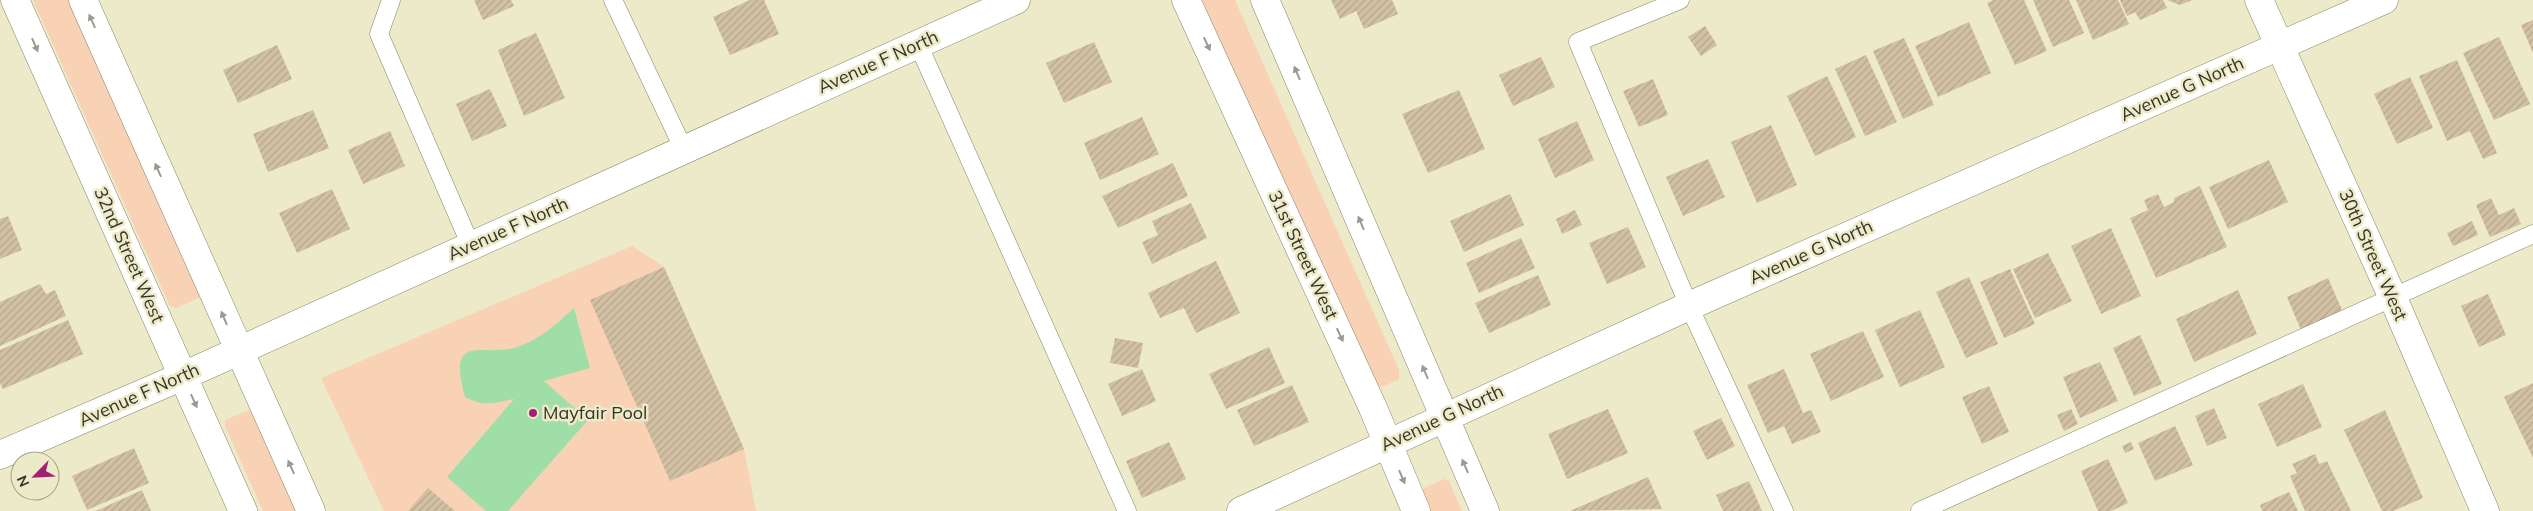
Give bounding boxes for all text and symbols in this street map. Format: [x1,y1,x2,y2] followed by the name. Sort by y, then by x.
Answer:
[88,14,96,28] one-way arrow
[814,25,942,98] street label: Avenue F North
[30,37,39,52] one-way arrow
[1203,37,1211,51] one-way arrow
[2116,51,2247,126] street label: Avenue G North
[1292,66,1300,80] one-way arrow
[154,163,162,177] one-way arrow
[89,183,170,326] street label: 32nd Street West
[2334,185,2413,324] street label: 30th Street West
[1263,187,1343,323] street label: 31st Street West
[444,192,572,265] street label: Avenue F North
[1745,214,1876,289] street label: Avenue G North
[1356,216,1364,230] one-way arrow
[220,311,228,325] one-way arrow
[1336,328,1344,342] one-way arrow
[75,358,203,431] street label: Avenue F North
[1420,365,1428,379] one-way arrow
[1377,379,1507,456] street label: Avenue G North
[190,394,198,408] one-way arrow
[543,401,647,424] place label: Mayfair Pool
[527,407,539,419] marker: Mayfair Pool
[10,451,60,501] north arrow
[1461,459,1469,473] one-way arrow
[286,460,294,474] one-way arrow
[1398,470,1406,484] one-way arrow
[13,473,33,490] text: N

